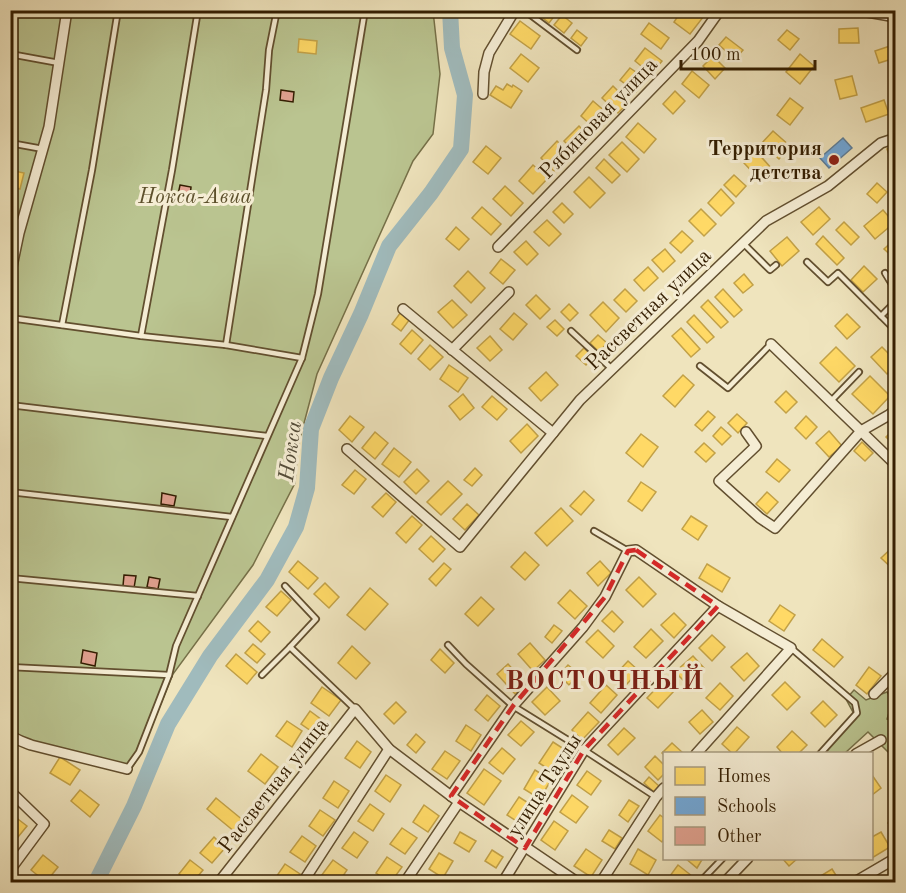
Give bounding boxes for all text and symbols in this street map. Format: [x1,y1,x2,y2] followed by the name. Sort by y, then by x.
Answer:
[681,33,814,71] scale bar
[690,46,741,64] text: 100 m
[536,54,662,184] street label: Рябиновая улица
[708,139,822,184] place label: Территория детства
[827,153,841,167] marker: Территория детства
[137,187,252,208] park label: Нокса-Авиа
[582,245,716,375] street label: Рассветная улица
[276,419,306,484] water label: Нокса
[505,663,705,695] district label: ВОСТОЧНЫЙ
[215,714,333,857] street label: Рассветная улица
[504,730,586,841] street label: улица Таулы
[663,752,873,860] legend
[717,768,771,786] text: Homes
[717,798,777,816] text: Schools
[717,828,762,846] text: Other

